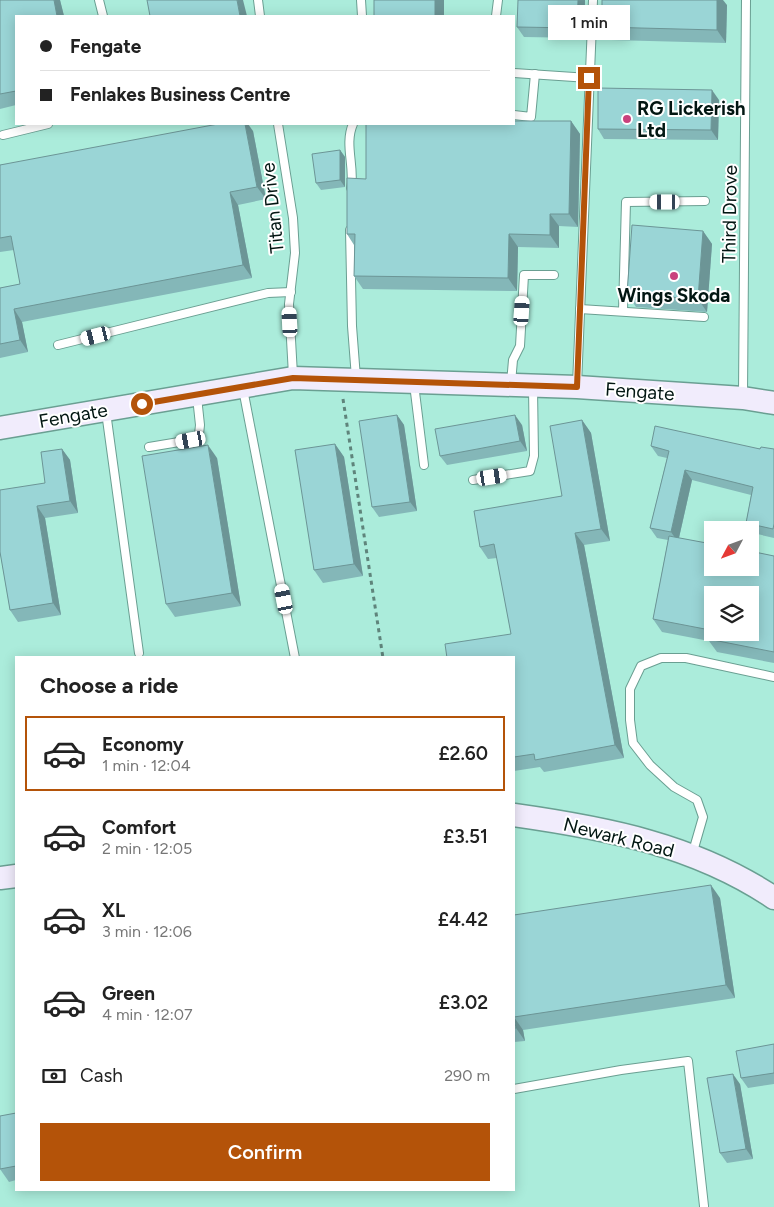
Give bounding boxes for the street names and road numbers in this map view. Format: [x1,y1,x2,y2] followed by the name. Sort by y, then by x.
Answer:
[256,162,289,254] street label: Titan Drive
[717,165,742,263] street label: Third Drove
[604,378,675,405] street label: Fengate
[37,398,109,433] street label: Fengate
[561,813,677,862] street label: Newark Road

